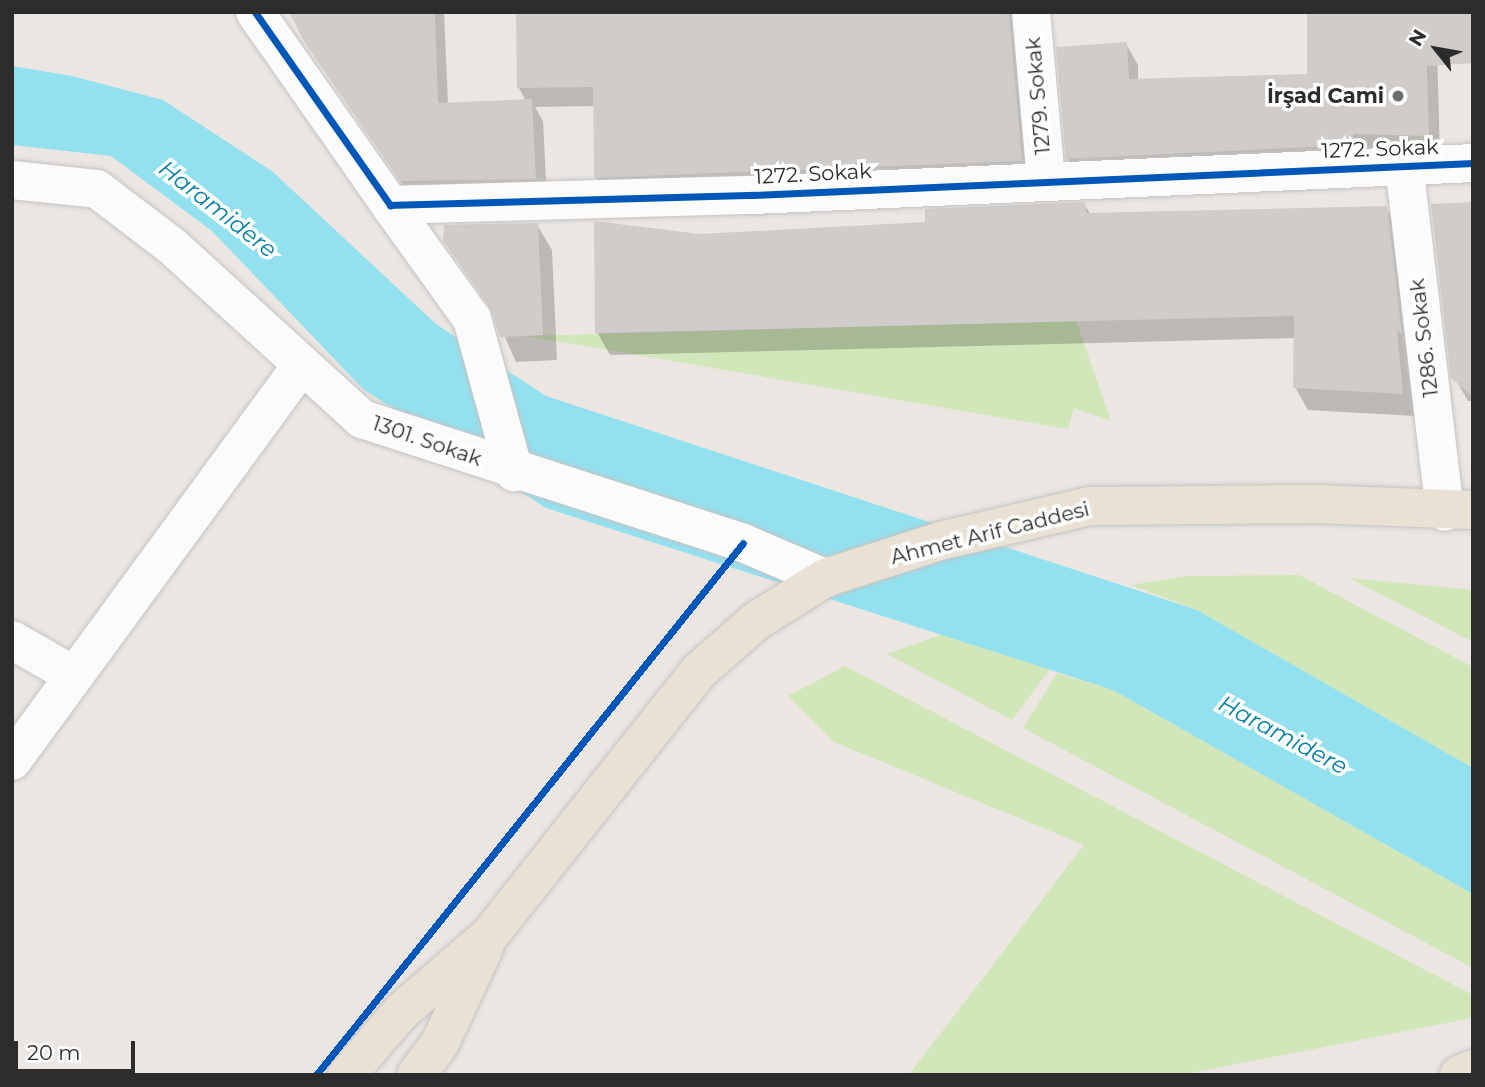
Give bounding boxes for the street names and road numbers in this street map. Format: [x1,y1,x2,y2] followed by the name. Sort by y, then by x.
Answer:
[1020,36,1056,156] street label: 1279. Sokak
[1321,134,1439,164] street label: 1272. Sokak
[754,158,872,190] street label: 1272. Sokak
[1404,277,1444,399] street label: 1286. Sokak
[369,410,485,472] street label: 1301. Sokak
[888,496,1092,570] street label: Ahmet Arif Caddesi

